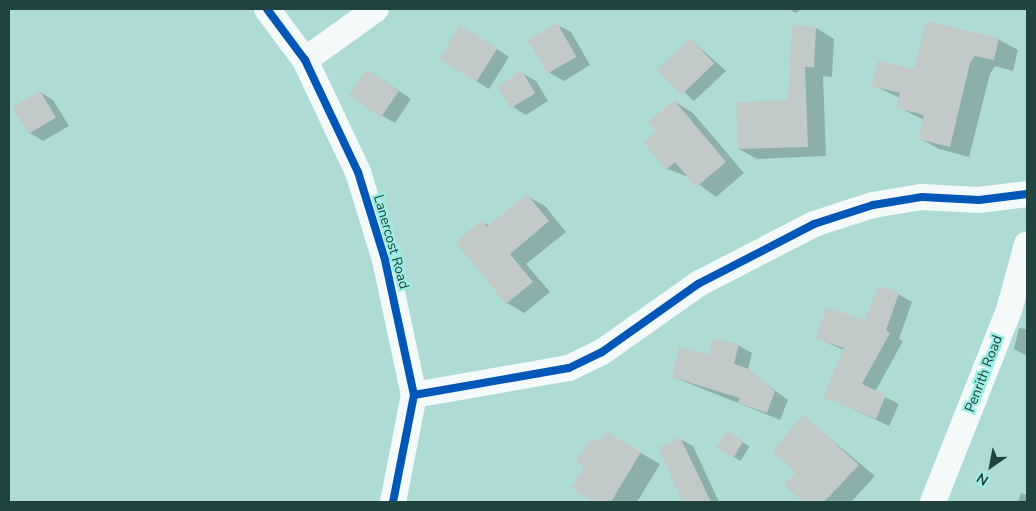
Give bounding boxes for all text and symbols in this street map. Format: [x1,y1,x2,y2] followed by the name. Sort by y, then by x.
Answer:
[370,193,412,291] street label: Lanercost Road
[962,333,1006,415] street label: Penrith Road
[966,441,1016,491] north arrow
[973,468,992,490] text: N

